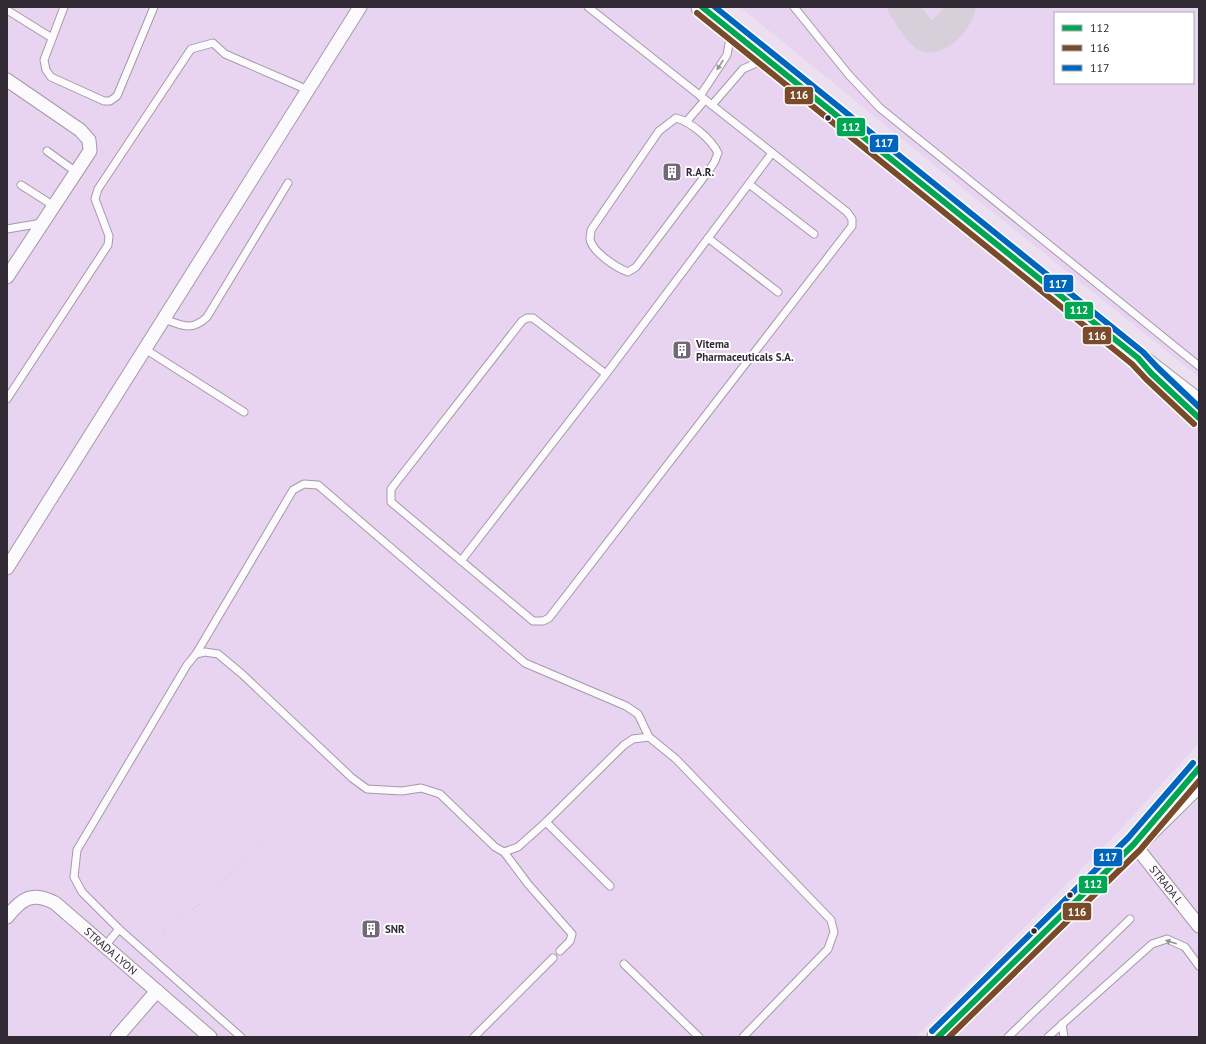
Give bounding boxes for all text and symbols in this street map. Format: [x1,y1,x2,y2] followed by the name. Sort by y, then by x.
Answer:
[1054,12,1194,84] legend
[1090,20,1110,35] text: 112
[1090,40,1110,55] text: 116
[716,60,724,70] one-way arrow
[1090,60,1110,75] text: 117
[784,86,814,105] line badge: 116
[790,88,808,102] text: 116
[823,113,833,123] unlabelled marker
[836,117,866,137] line badge: 112
[842,120,860,134] text: 112
[869,134,899,153] line badge: 117
[875,136,893,150] text: 117
[661,161,683,183] building icon: R.A.R.
[686,165,714,179] place label: R.A.R.
[1043,274,1074,293] line badge: 117
[1049,277,1067,291] text: 117
[1064,301,1094,320] line badge: 112
[1070,303,1088,317] text: 112
[1082,326,1112,345] line badge: 116
[1088,329,1106,343] text: 116
[695,337,794,364] place label: Vitema Pharmaceuticals S.A.
[671,339,693,361] building icon: Vitema Pharmaceuticals S.A.
[1093,848,1123,867] line badge: 117
[1099,850,1117,864] text: 117
[1146,862,1186,907] street label: STRADA L
[1078,875,1108,894] line badge: 112
[1084,877,1102,891] text: 112
[1065,890,1075,900] unlabelled marker
[1062,902,1092,921] line badge: 116
[1068,905,1086,919] text: 116
[360,918,382,940] building icon: SNR
[385,922,405,936] place label: SNR
[81,924,140,978] street label: STRADA LYON
[1029,926,1039,936] unlabelled marker
[1165,939,1177,945] one-way arrow

